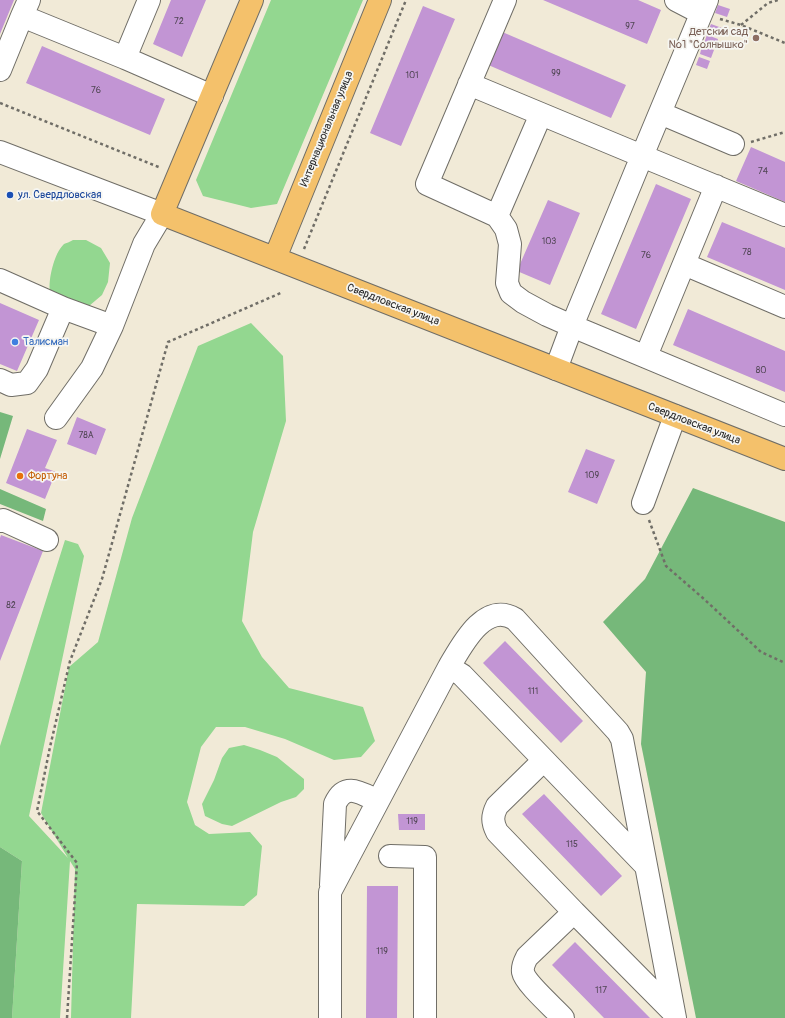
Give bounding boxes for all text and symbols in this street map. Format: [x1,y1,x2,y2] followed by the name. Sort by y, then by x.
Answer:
[174,17,184,27] house number: 72
[625,22,635,32] house number: 97
[669,25,748,51] place label: Детский сад №1 "Солнышко"
[751,33,761,43] marker: Детский сад №1 "Солнышко"
[298,69,356,189] street label: Интернациональная улица
[551,69,561,79] house number: 99
[405,71,419,81] house number: 101
[91,86,101,96] house number: 76
[758,167,768,177] house number: 74
[18,188,101,202] place label: ул. Свердловская
[5,190,15,200] marker: ул. Свердловская
[542,237,556,247] house number: 103
[742,248,752,258] house number: 78
[641,251,651,261] house number: 76
[345,281,441,329] street label: Свердловская улица
[23,335,68,349] place label: Талисман
[10,337,20,347] marker: Талисман
[756,366,766,376] house number: 80
[646,400,742,448] street label: Свердловская улица
[78,431,94,441] house number: 78А
[28,469,67,483] place label: Фортуна
[15,471,25,481] marker: Фортуна
[585,471,599,481] house number: 109
[6,601,16,611] house number: 82
[528,687,538,697] house number: 111
[406,817,418,827] house number: 119
[566,840,578,850] house number: 115
[376,947,388,957] house number: 119
[595,986,607,996] house number: 117

